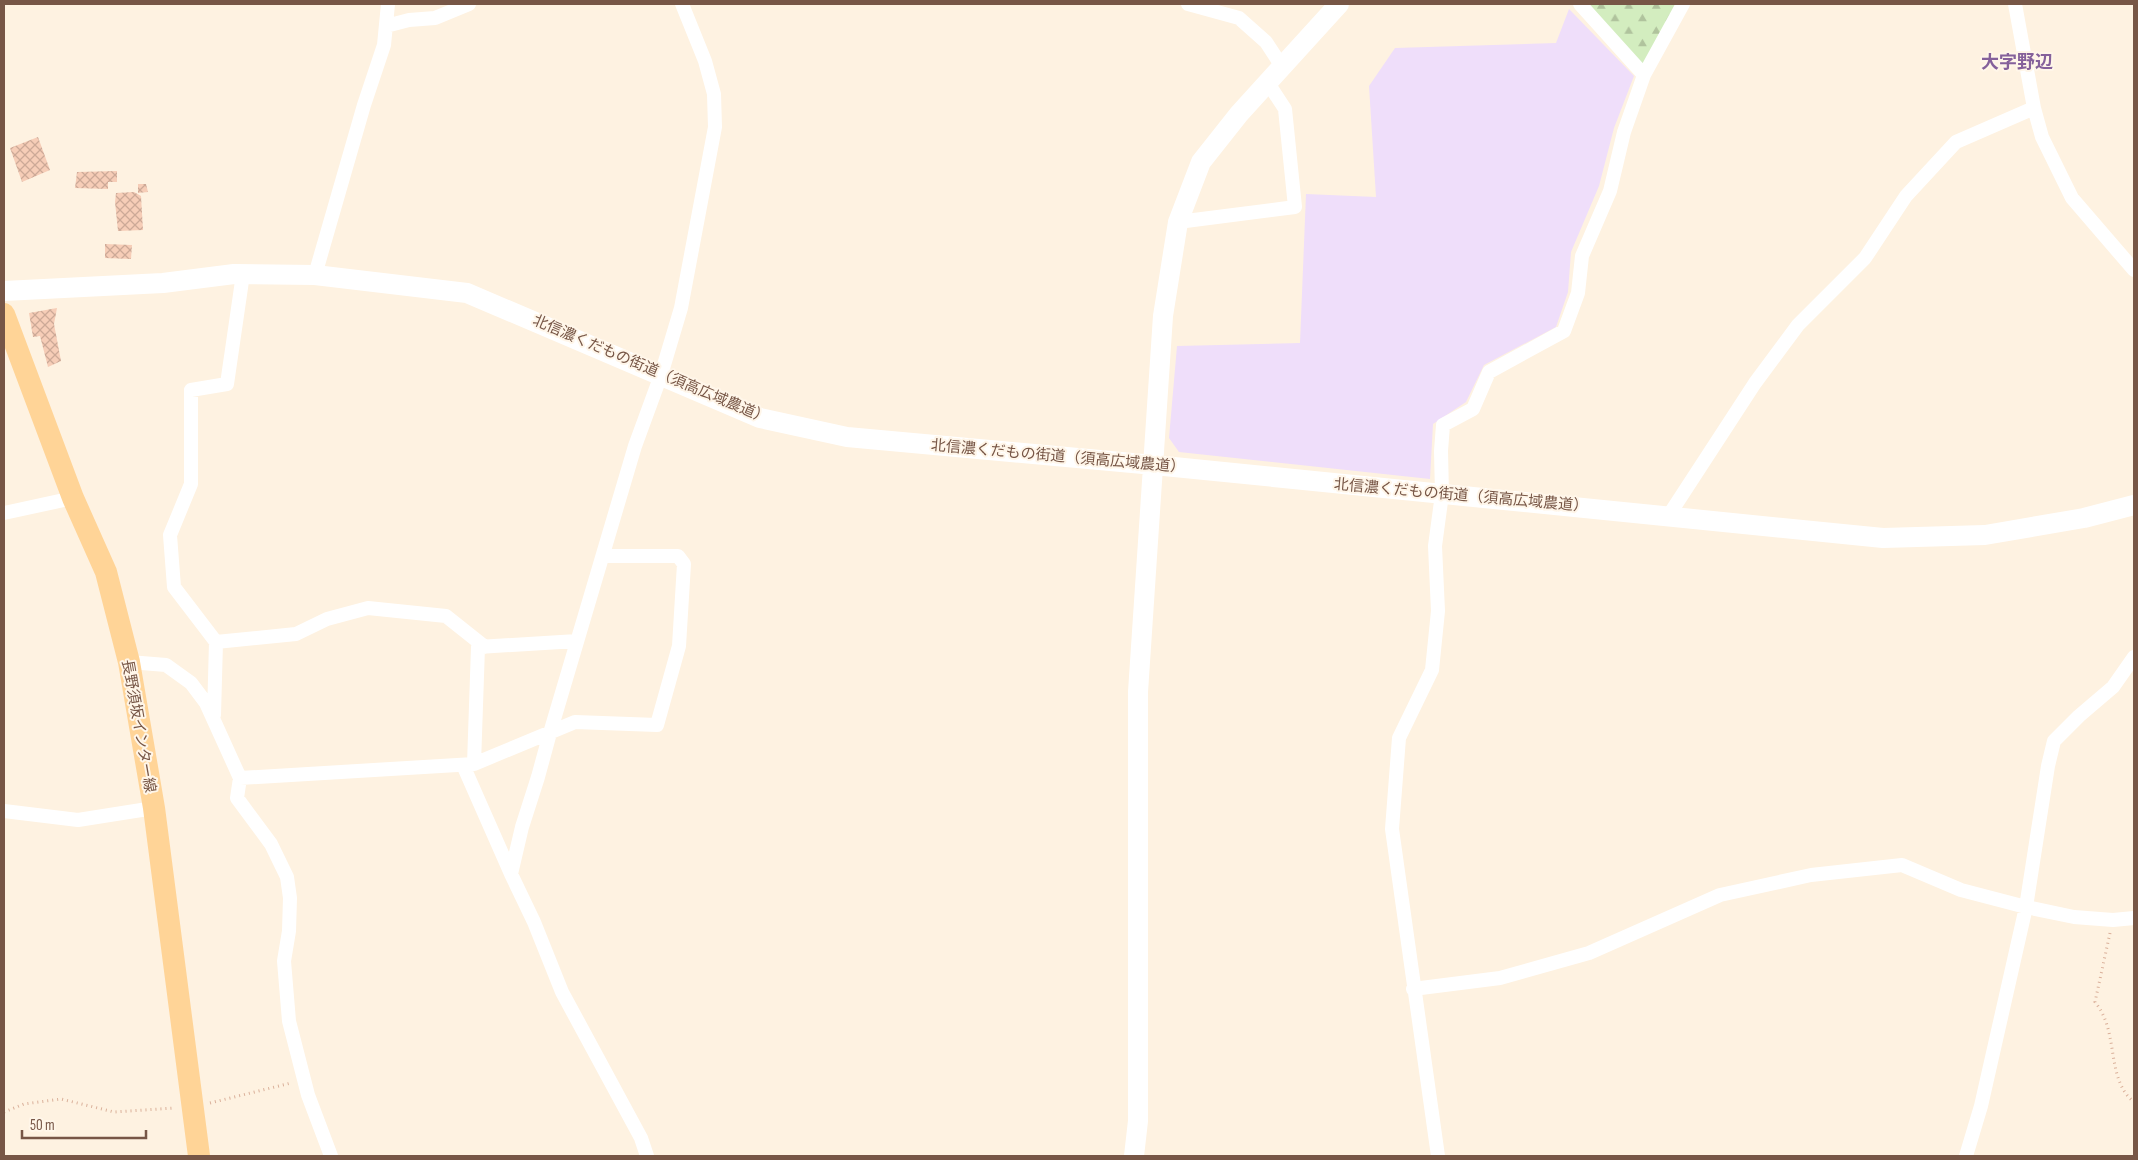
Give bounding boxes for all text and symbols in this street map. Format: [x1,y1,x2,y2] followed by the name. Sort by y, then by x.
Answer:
[1981,52,2053,73] district label: 大字野辺
[530,311,772,428] street label: 北信濃くだもの街道（須高広域農道）
[930,436,1186,477] street label: 北信濃くだもの街道（須高広域農道）
[1333,475,1589,516] street label: 北信濃くだもの街道（須高広域農道）
[117,658,160,794] street label: 長野須坂インター線
[22,1108,146,1140] scale bar
[30,1116,55,1135] text: 50 m

